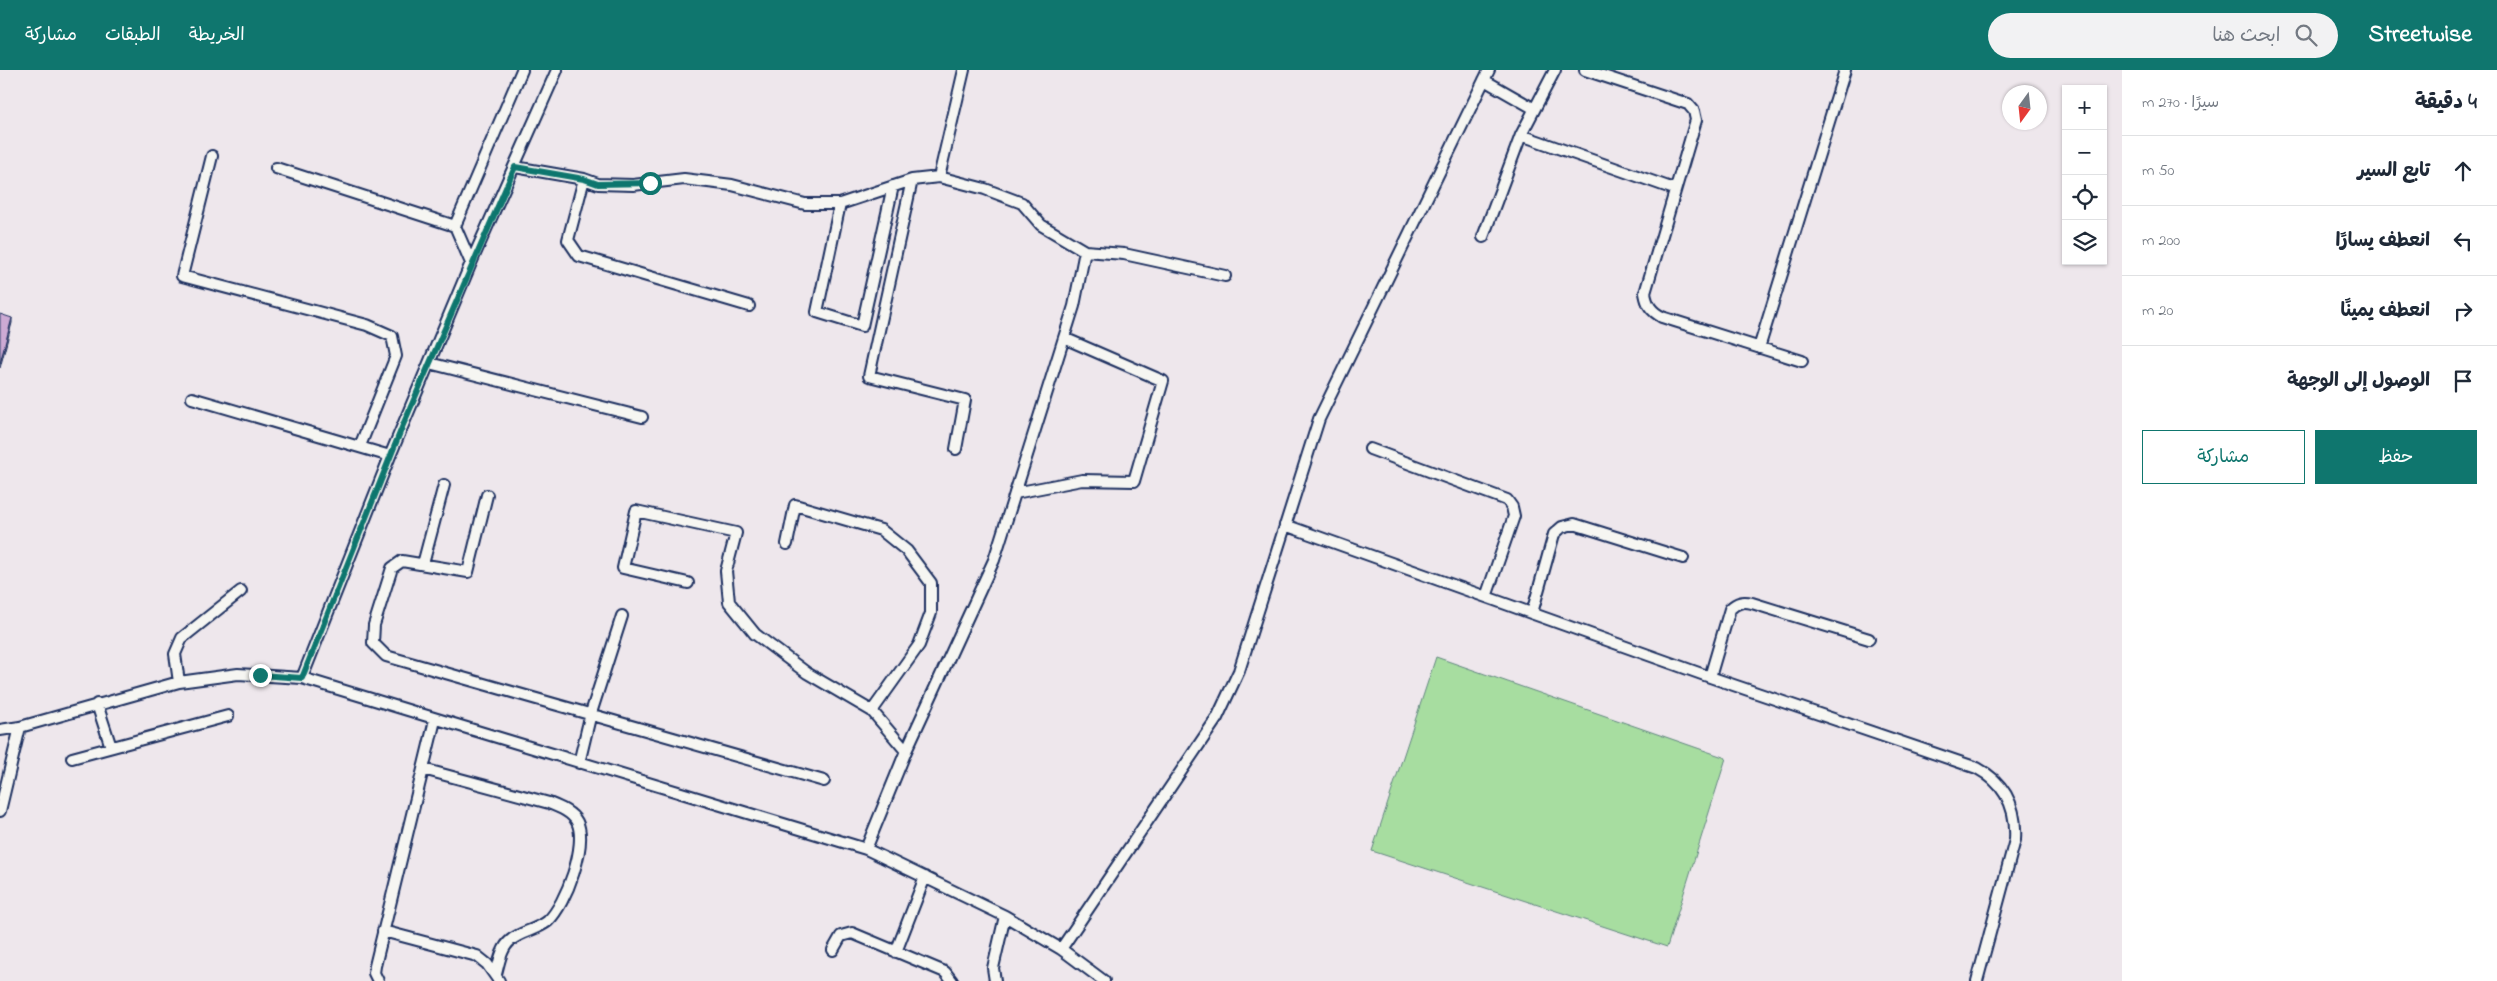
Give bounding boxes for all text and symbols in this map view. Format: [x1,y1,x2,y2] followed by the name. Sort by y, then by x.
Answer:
[1988,13,2338,58] search box
[2368,18,2472,53] text: Streetwise
[2292,21,2320,49] icon: search
[25,23,77,49] text: مشاركة
[105,23,161,49] text: الطبقات
[189,23,245,49] text: الخريطة
[2212,23,2280,50] text: ابحث هنا
[2002,85,2047,130] north arrow
[2062,85,2107,265] map controls
[2062,85,2107,130] button: +
[2415,88,2477,118] text: 4 دقيقة
[2142,91,2219,115] text: سيرًا · 270 m
[2062,130,2107,175] button: −
[2449,157,2477,185] icon: ahead
[2358,158,2430,185] text: تابع السير
[2142,159,2175,183] text: 50 m
[639,172,662,195] route start
[2062,175,2107,220] button: locate
[2062,220,2107,265] button: layers
[2449,227,2477,255] icon: left
[2335,228,2430,255] text: انعطف يسارًا
[2142,229,2180,253] text: 200 m
[2449,297,2477,325] icon: right
[2340,298,2430,325] text: انعطف يمينًا
[2142,299,2173,323] text: 20 m
[2449,367,2477,395] icon: arrive
[2287,368,2430,395] text: الوصول إلى الوجهة
[2142,430,2305,484] button: مشاركة
[2315,430,2477,484] button: حفظ
[249,664,272,687] route end

